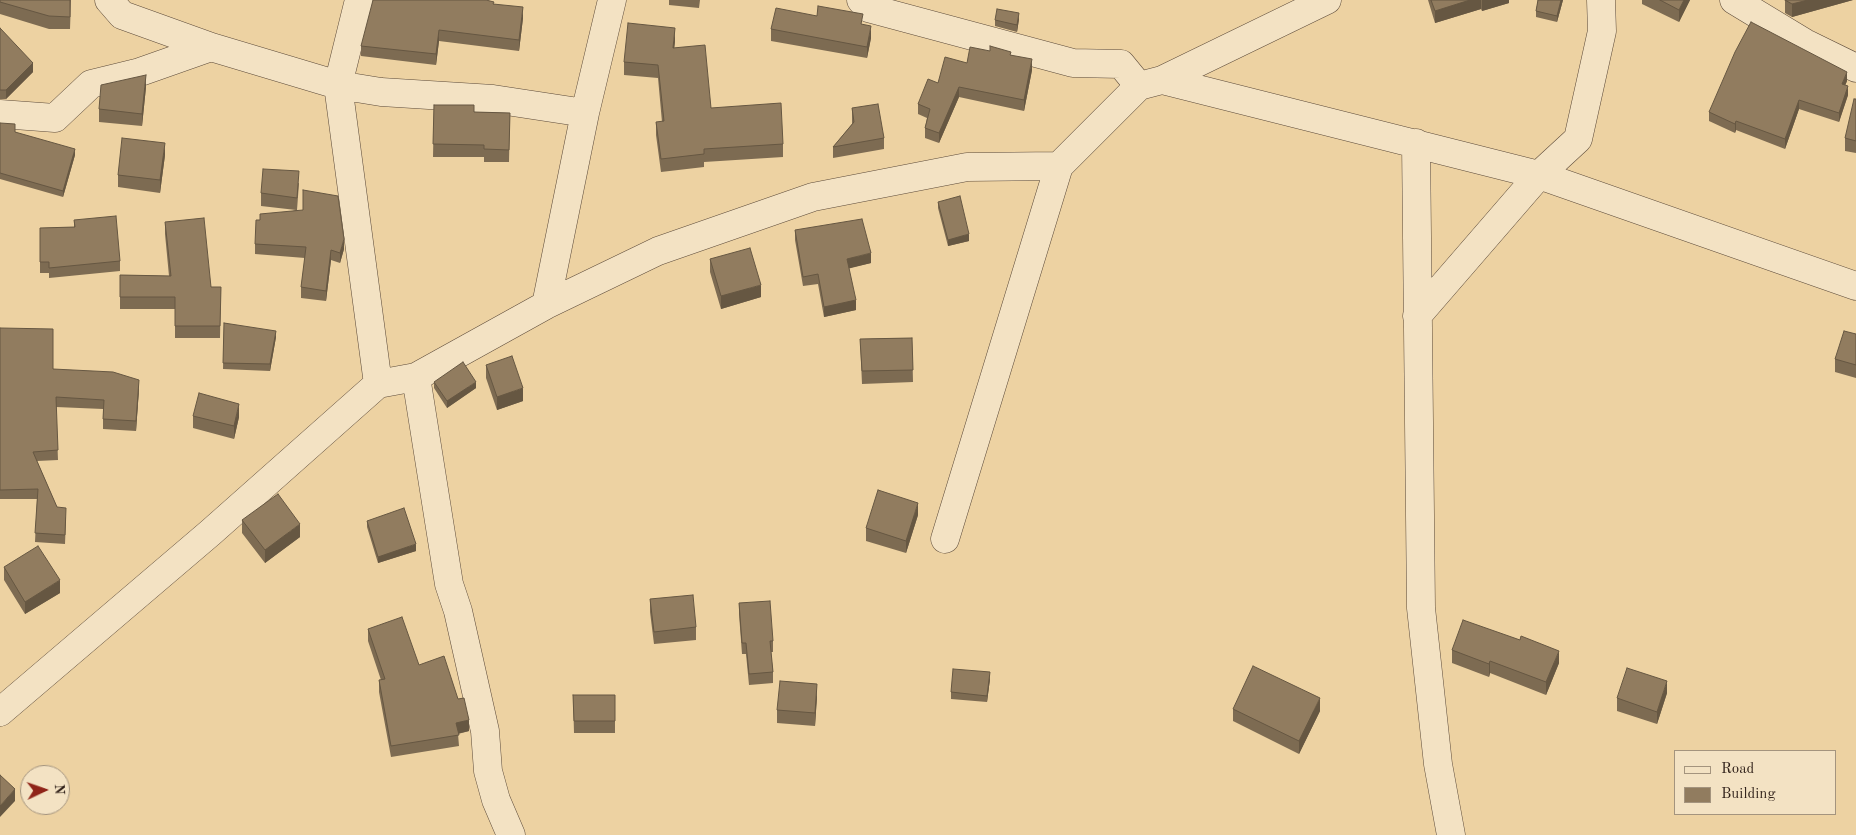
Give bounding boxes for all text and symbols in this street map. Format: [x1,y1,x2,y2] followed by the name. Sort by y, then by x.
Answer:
[1674,750,1836,815] legend
[1721,762,1754,777] text: Road
[20,765,70,815] north arrow
[52,784,66,795] text: N
[1721,787,1776,802] text: Building

